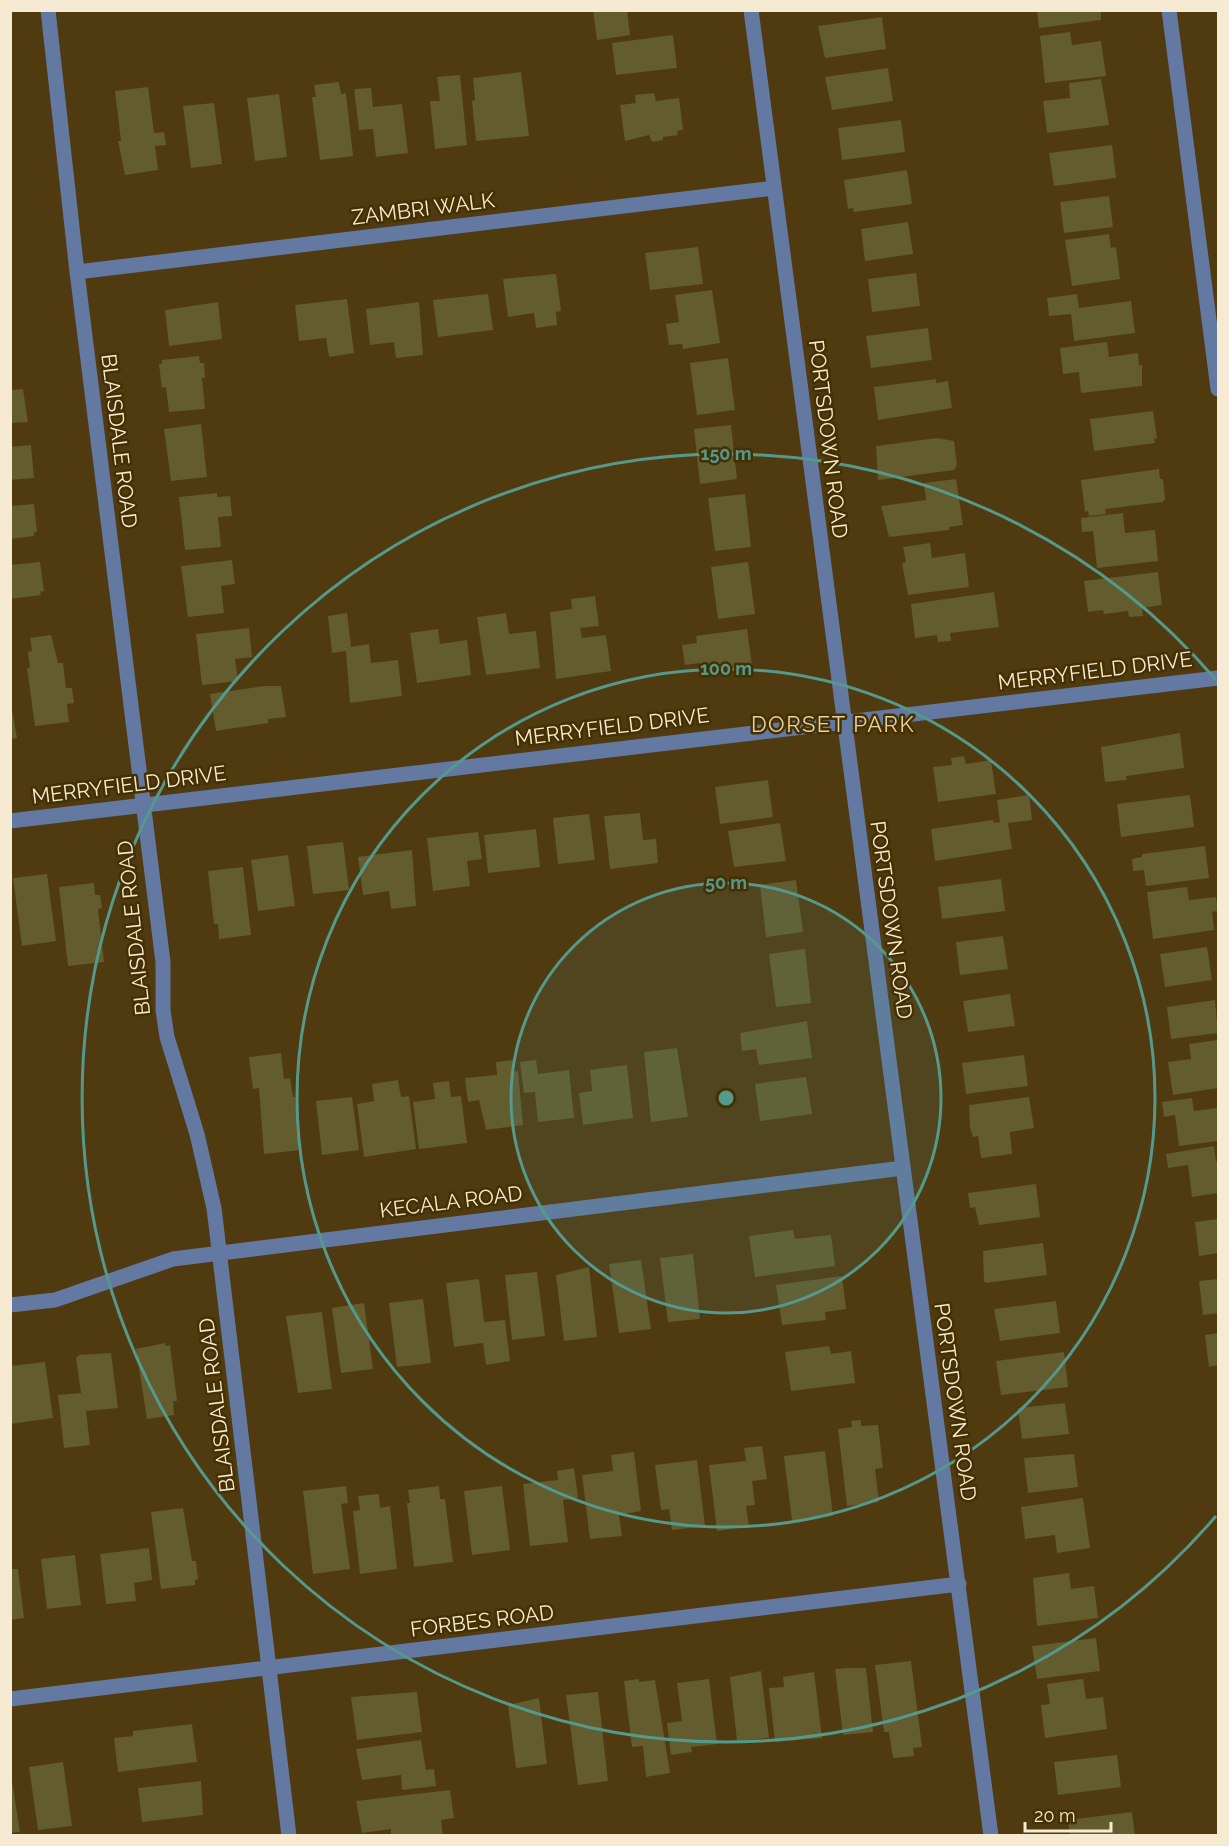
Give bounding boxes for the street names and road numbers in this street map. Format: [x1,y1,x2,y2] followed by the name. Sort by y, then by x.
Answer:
[350,187,496,230] street label: ZAMBRI WALK
[804,338,853,540] street label: PORTSDOWN ROAD
[96,352,143,530] street label: BLAISDALE ROAD
[996,646,1194,695] street label: MERRYFIELD DRIVE
[513,702,711,751] street label: MERRYFIELD DRIVE
[30,760,228,809] street label: MERRYFIELD DRIVE
[865,819,918,1021] street label: PORTSDOWN ROAD
[112,839,155,1017] street label: BLAISDALE ROAD
[378,1180,524,1223] street label: KECALA ROAD
[929,1301,982,1503] street label: PORTSDOWN ROAD
[193,1316,240,1494] street label: BLAISDALE ROAD
[409,1599,555,1642] street label: FORBES ROAD

